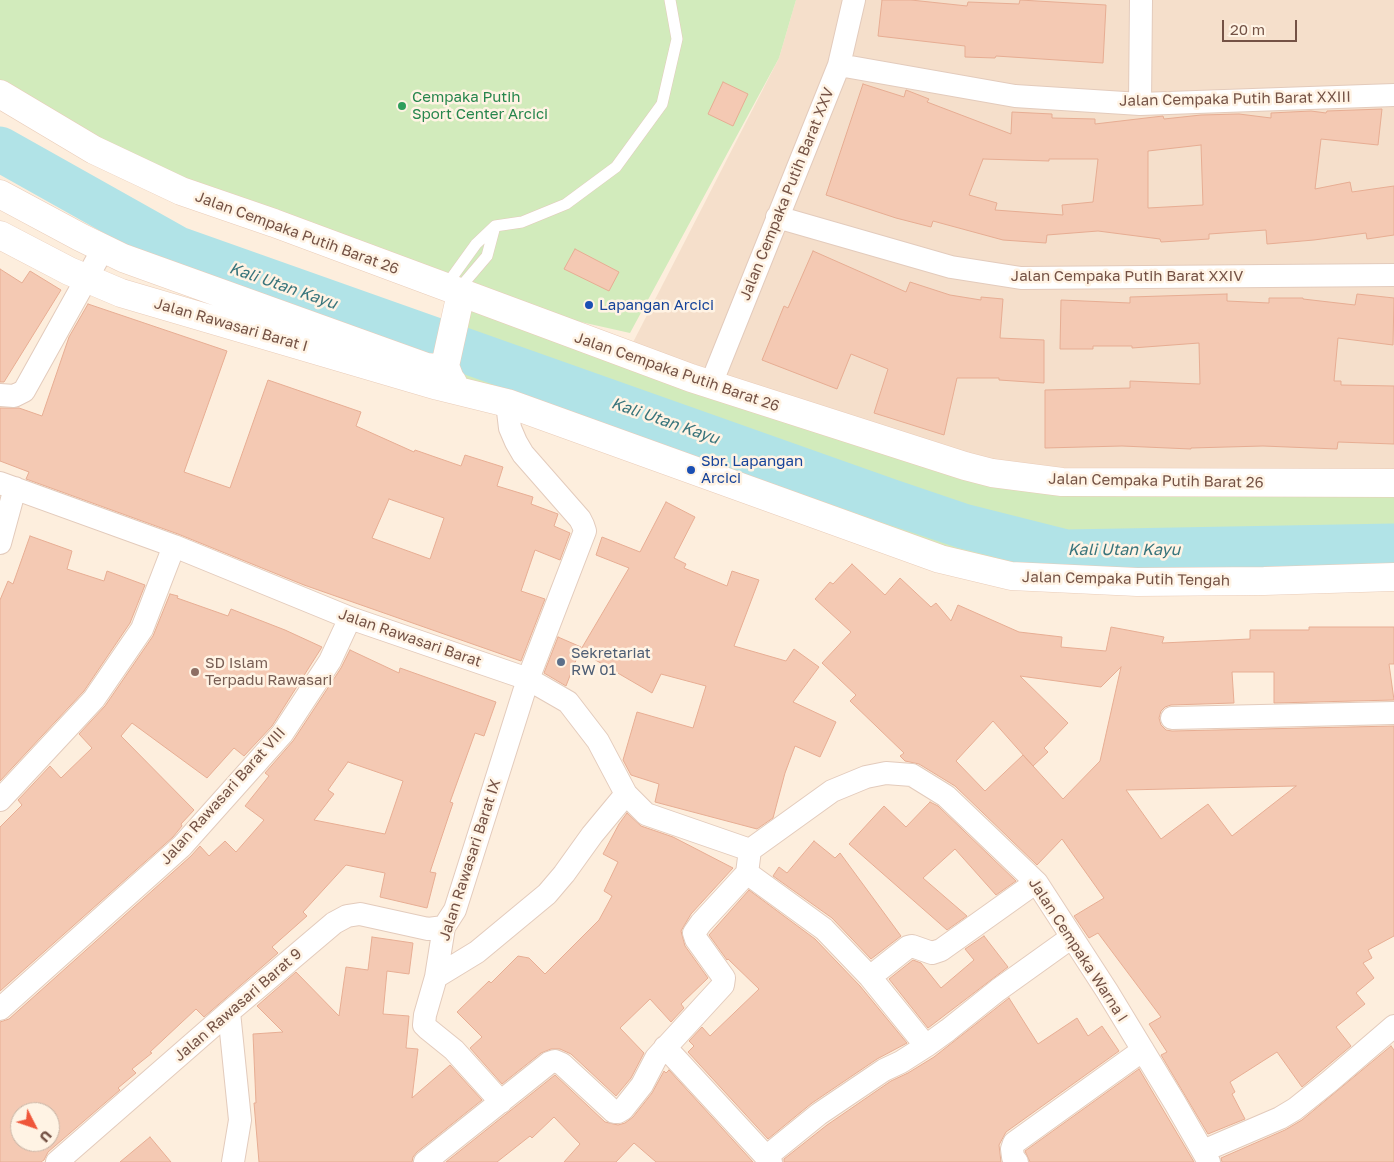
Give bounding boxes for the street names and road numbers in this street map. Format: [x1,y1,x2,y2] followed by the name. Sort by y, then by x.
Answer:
[736,85,838,303] street label: Jalan Cempaka Putih Barat XXV
[1119,88,1351,110] street label: Jalan Cempaka Putih Barat XXIII
[193,188,401,278] street label: Jalan Cempaka Putih Barat 26
[1011,267,1243,285] street label: Jalan Cempaka Putih Barat XXIV
[152,294,310,356] street label: Jalan Rawasari Barat I
[572,328,782,416] street label: Jalan Cempaka Putih Barat 26
[1048,470,1264,492] street label: Jalan Cempaka Putih Barat 26
[1022,568,1230,590] street label: Jalan Cempaka Putih Tengah
[336,605,484,671] street label: Jalan Rawasari Barat
[157,724,289,868] street label: Jalan Rawasari Barat VIII
[435,777,505,943] street label: Jalan Rawasari Barat IX
[1025,875,1131,1025] street label: Jalan Cempaka Warna I
[171,945,305,1065] street label: Jalan Rawasari Barat 9

